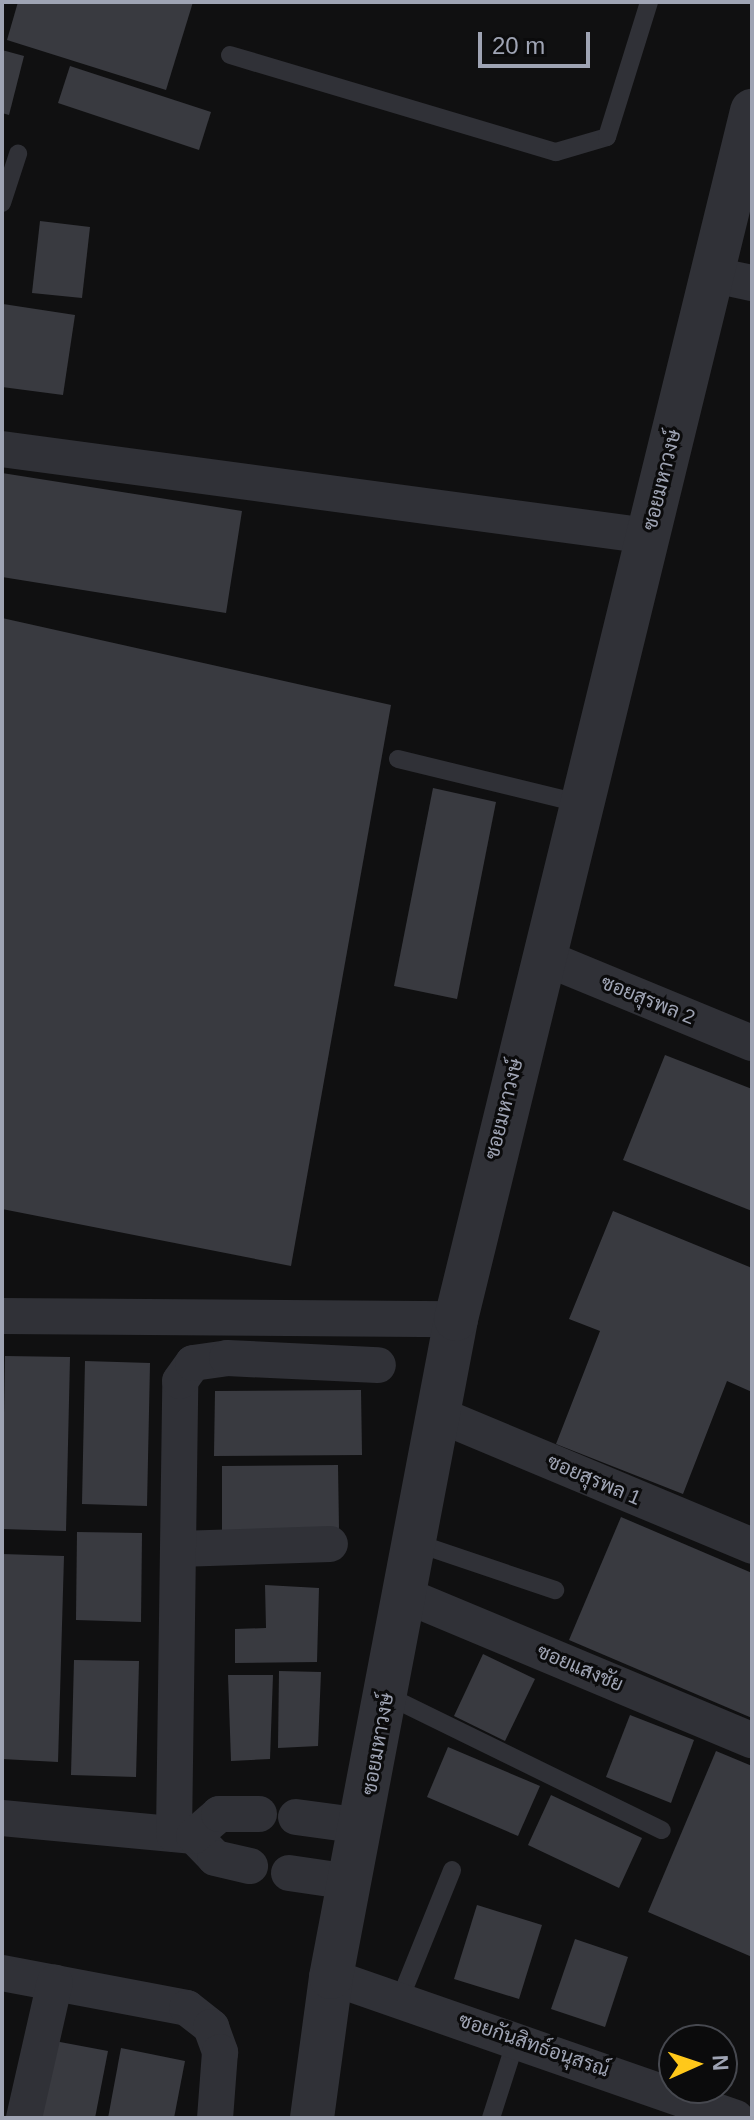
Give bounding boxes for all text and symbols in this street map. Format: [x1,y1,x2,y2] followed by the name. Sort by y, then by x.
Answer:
[482,16,594,66] scale bar
[492,32,545,59] text: 20 m
[638,427,686,533] street label: ซอยมหาวงษ์
[597,970,699,1030] street label: ซอยสุรพล 2
[480,1056,528,1162] street label: ซอยมหาวงษ์
[544,1450,644,1510] street label: ซอยสุรพล 1
[533,1639,627,1697] street label: ซอยแสงชัย
[357,1691,399,1797] street label: ซอยมหาวงษ์
[456,2008,612,2082] street label: ซอยกันสิทธ์อนุสรณ์
[658,2024,738,2104] north arrow
[708,2054,733,2071] text: N

